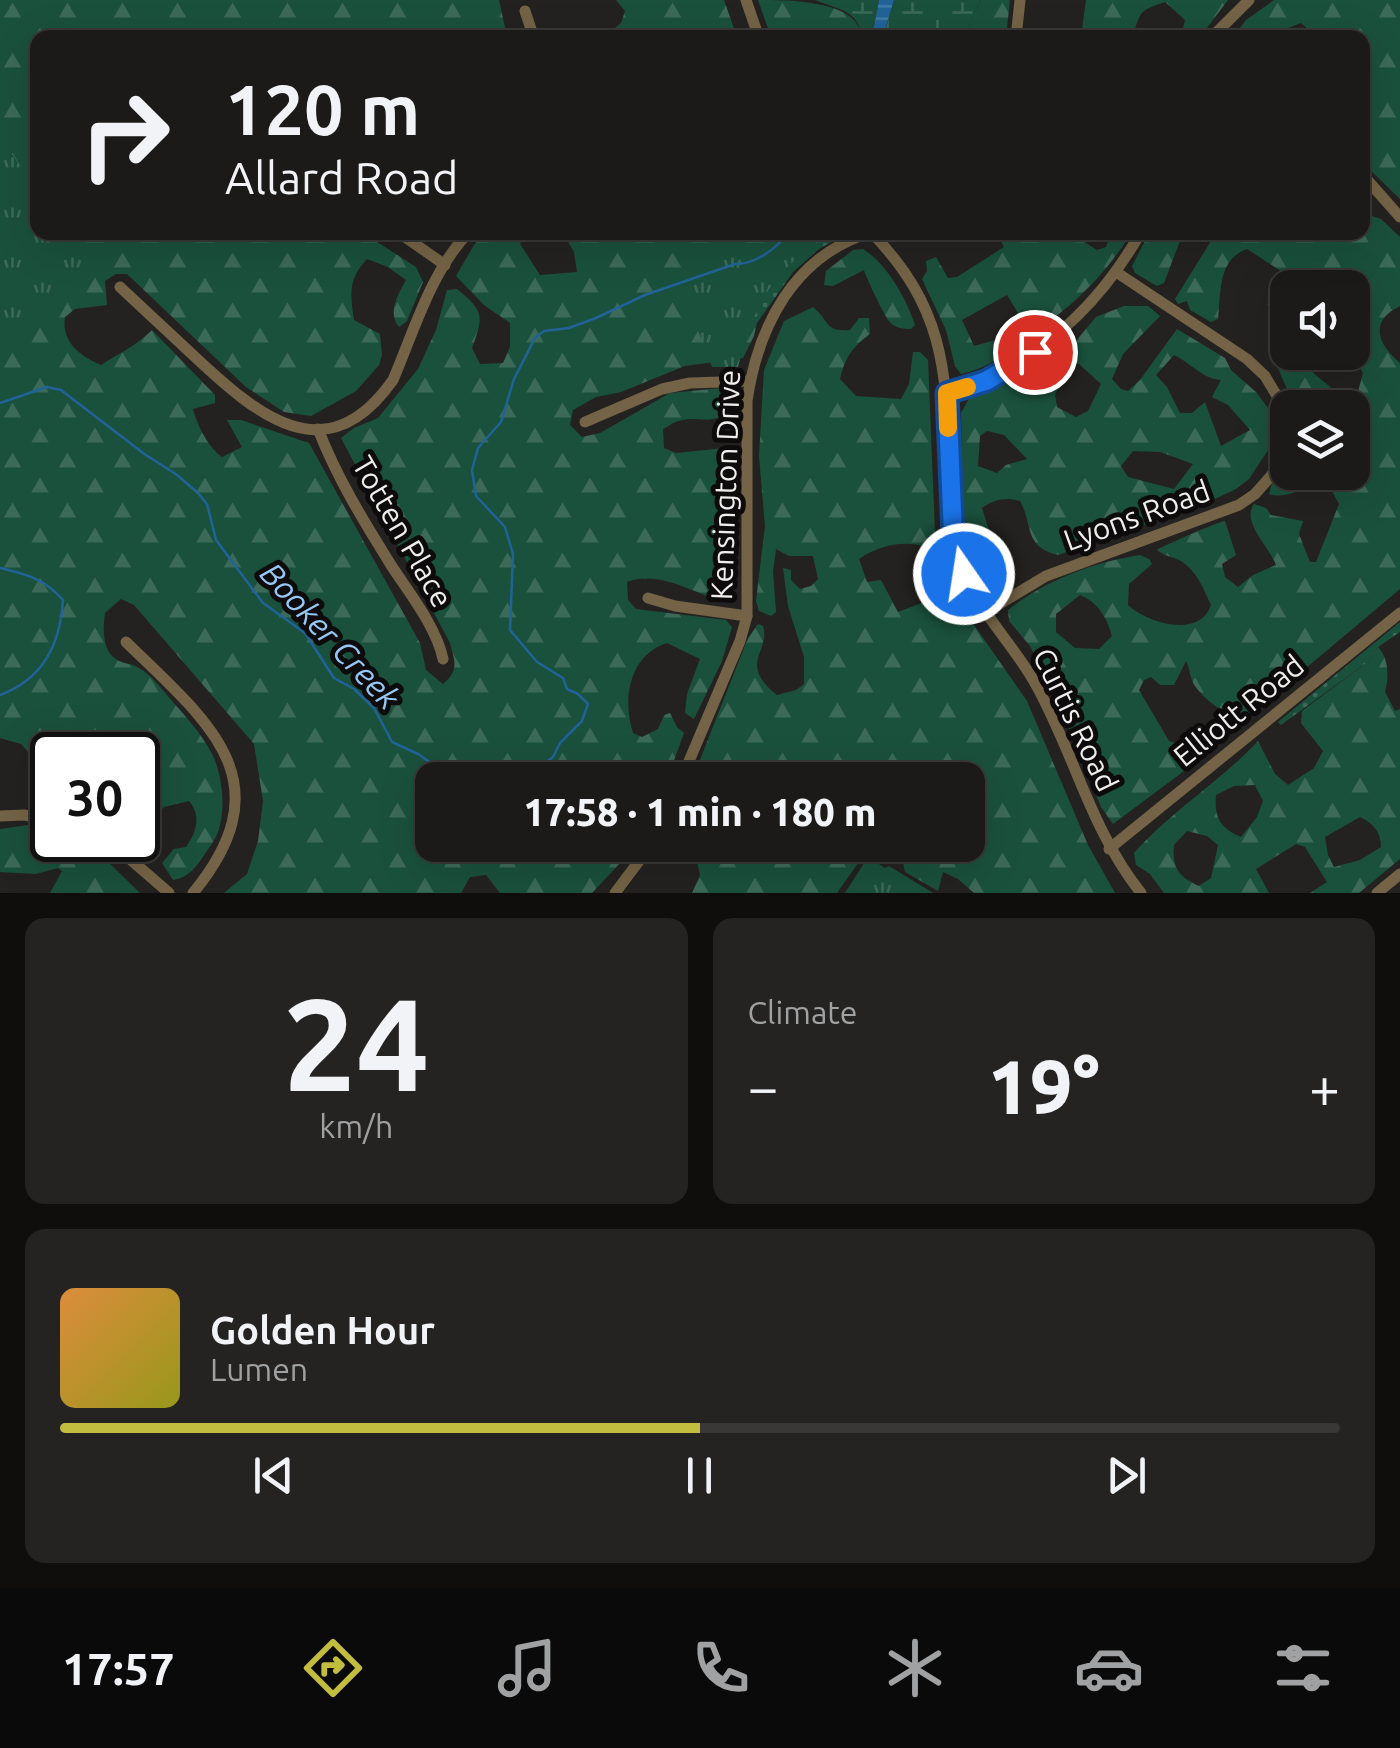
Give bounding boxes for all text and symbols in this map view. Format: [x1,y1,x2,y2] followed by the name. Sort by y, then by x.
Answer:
[60,70,190,200] icon: right
[225,70,420,148] text: 120 m
[225,152,458,203] text: Allard Road
[1270,270,1370,490] map controls
[1270,270,1370,370] button: sound
[993,310,1078,395] pin
[1008,325,1063,380] icon: arrive
[704,369,746,601] street label: Kensington Drive
[1270,390,1370,490] button: layers
[346,450,460,613] street label: Totten Place
[1059,473,1214,557] street label: Lyons Road
[912,522,1016,626] position arrow
[254,555,408,716] water label: Booker Creek
[1027,643,1125,797] street label: Curtis Road
[1167,648,1310,773] street label: Elliott Road
[30,732,160,862] speed limit sign: 30
[523,791,877,833] text: 17:58 · 1 min · 180 m
[283,970,430,1116] text: 24
[748,994,858,1030] text: Climate
[988,1044,1100,1128] text: 19°
[748,1056,779,1117] text: −
[1309,1056,1340,1117] text: +
[319,1108,393,1144] text: km/h
[210,1309,435,1351] text: Golden Hour
[210,1351,308,1387] text: Lumen
[246,1448,301,1503] icon: previous
[672,1448,727,1503] icon: pause
[1099,1448,1154,1503] icon: next
[298,1633,368,1703] icon: directions
[492,1633,562,1703] icon: music
[686,1633,756,1703] icon: phone
[880,1633,950,1703] icon: climate
[1074,1633,1144,1703] icon: car
[1268,1633,1338,1703] icon: filters
[62,1643,175,1694] text: 17:57

